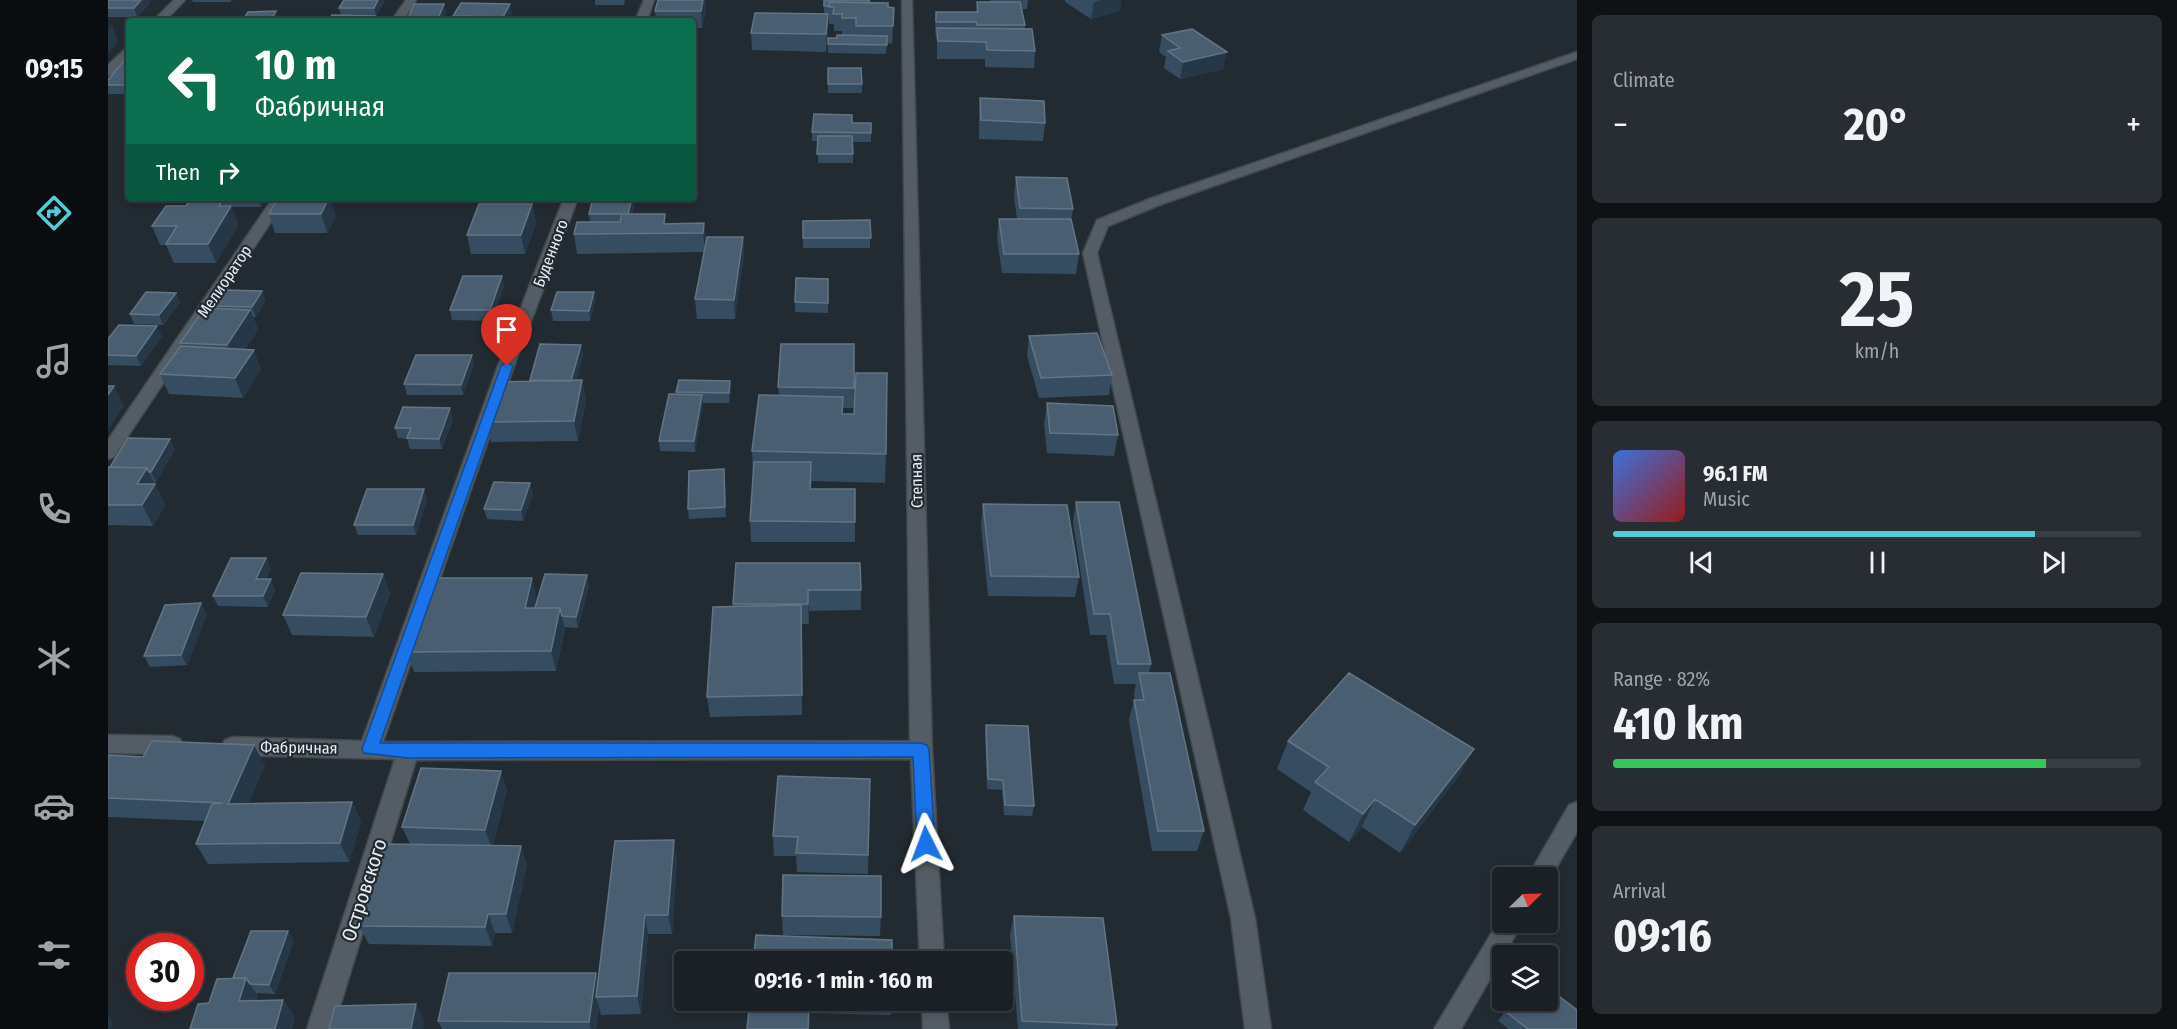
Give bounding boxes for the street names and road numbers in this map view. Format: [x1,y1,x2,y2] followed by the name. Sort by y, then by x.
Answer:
[529,217,572,290] street label: Буденного
[193,241,256,321] street label: Мелиоратор
[907,454,926,508] street label: Степная
[260,737,338,758] street label: Фабричная
[336,836,392,944] street label: Островского

